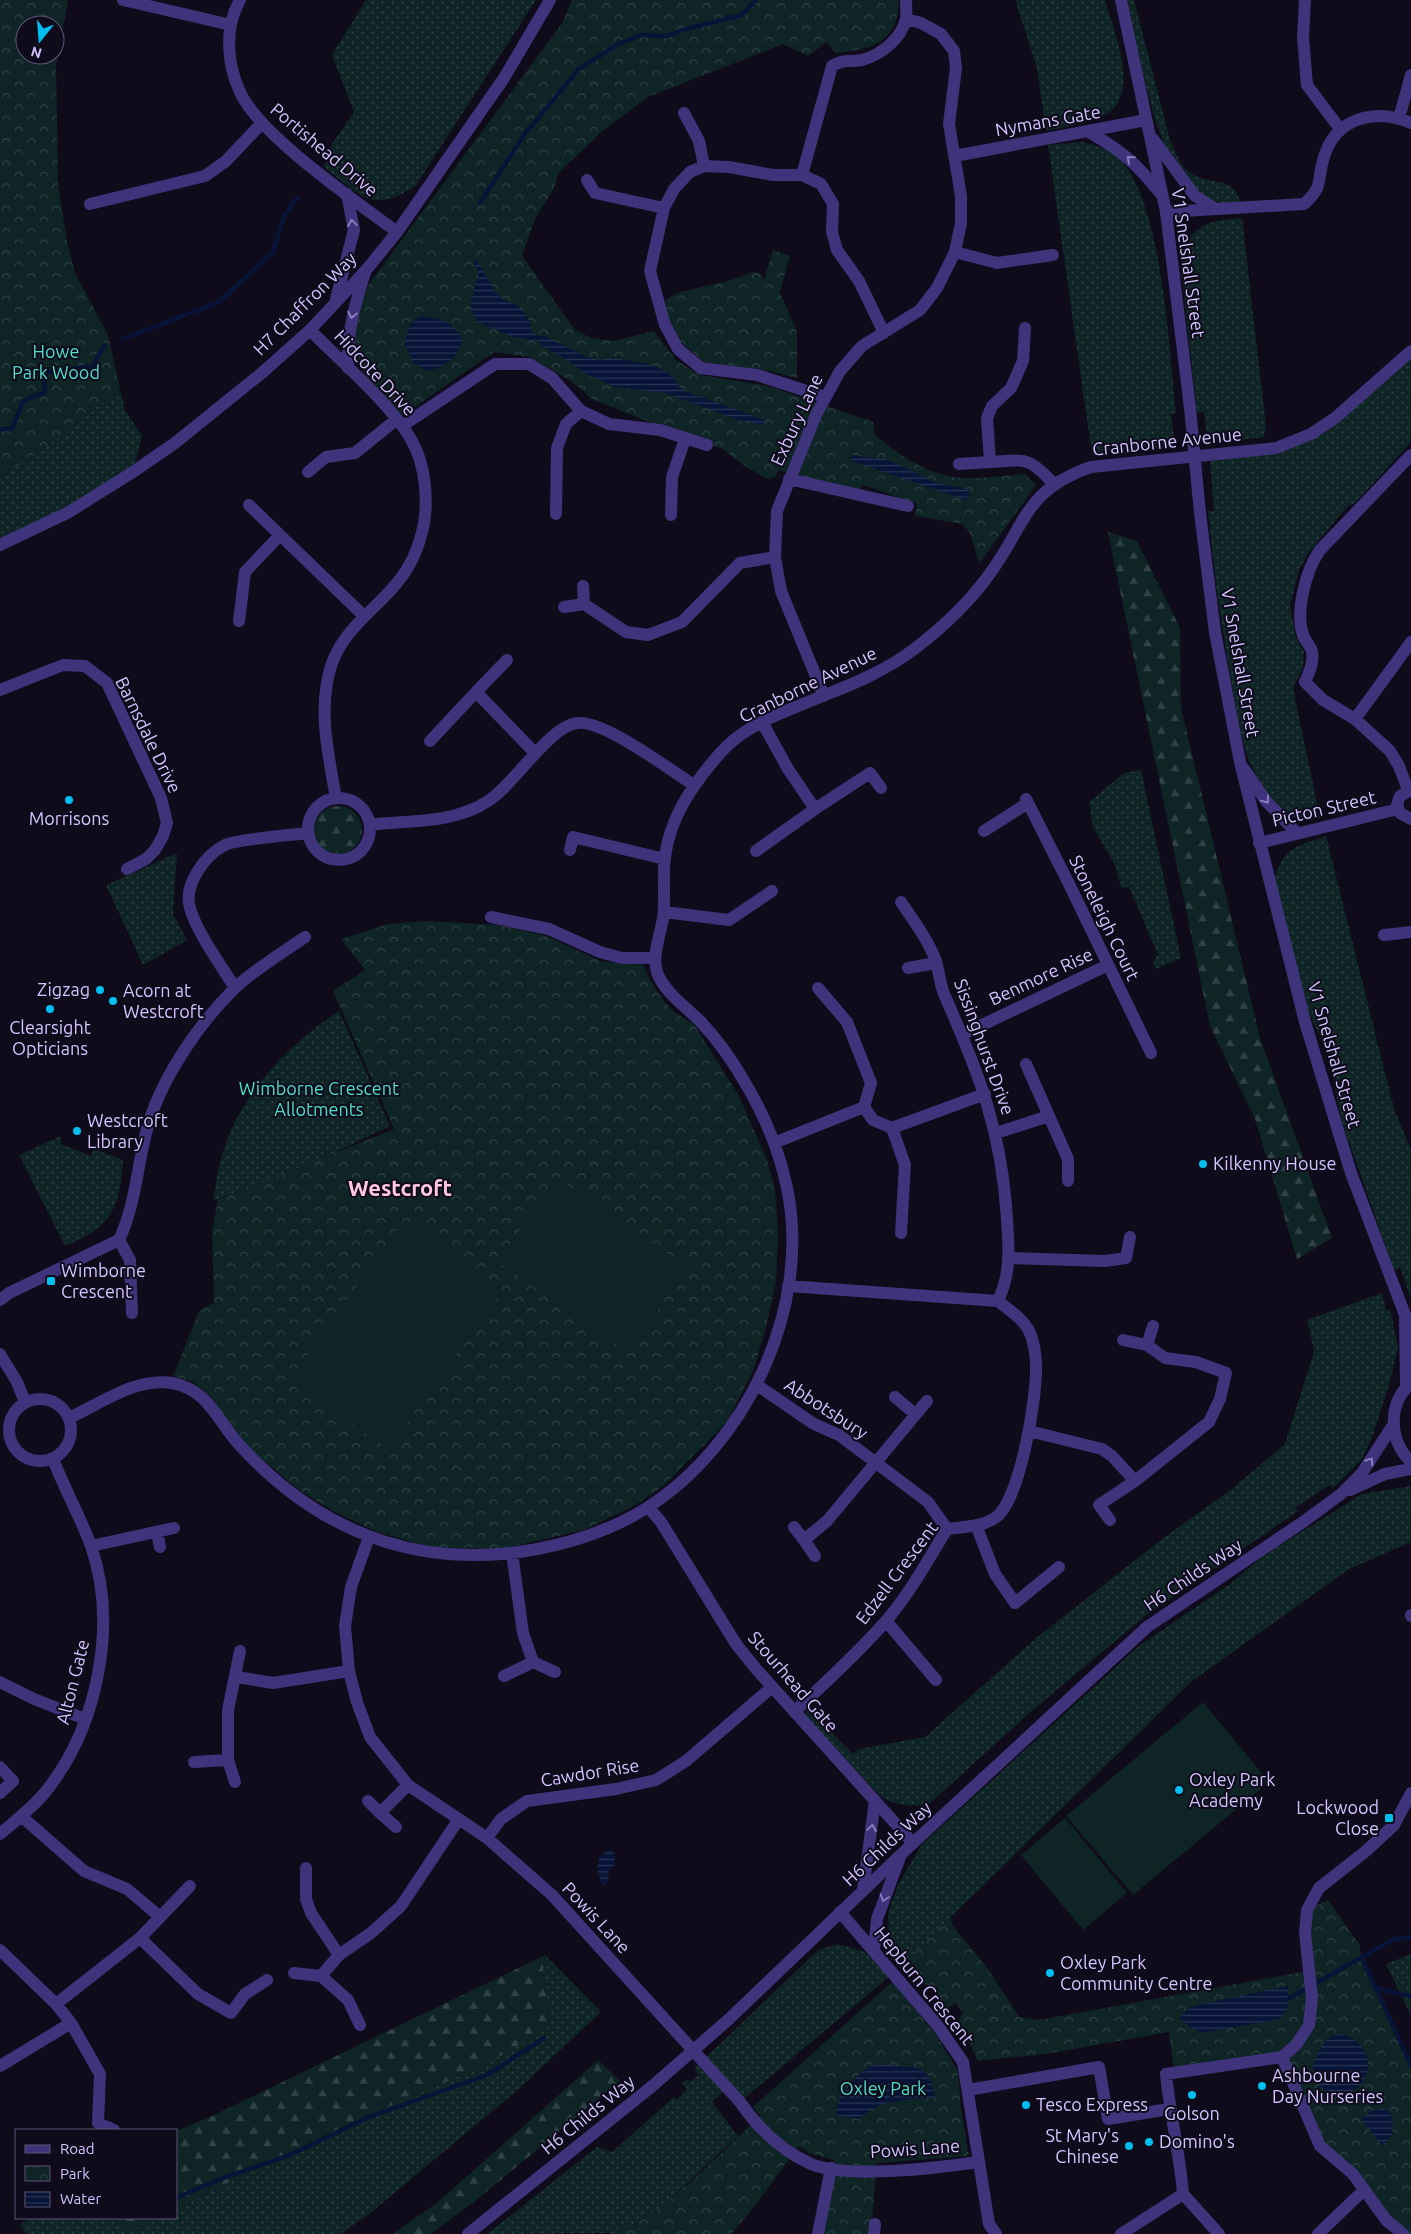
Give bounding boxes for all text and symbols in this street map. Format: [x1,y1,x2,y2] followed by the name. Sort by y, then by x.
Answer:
[15,15,65,65] north arrow
[29,43,44,62] text: N
[267,99,382,200] street label: Portishead Drive
[994,101,1102,139] street label: Nymans Gate
[1127,156,1136,165] one-way arrow
[1169,187,1209,339] street label: V1 Snelshall Street
[347,219,358,227] one-way arrow
[249,248,360,359] street label: H7 Chaffron Way
[347,311,358,320] one-way arrow
[331,325,421,419] street label: Hidcote Drive
[12,341,100,382] park label: Howe Park Wood
[766,371,826,469] street label: Exbury Lane
[1091,423,1243,459] street label: Cranborne Avenue
[1218,587,1264,739] street label: V1 Snelshall Street
[736,642,879,726] street label: Cranborne Avenue
[112,673,186,796] street label: Barnsdale Drive
[1270,786,1378,830] street label: Picton Street
[63,794,75,806] marker: Morrisons
[1260,794,1268,803] one-way arrow
[29,808,109,828] place label: Morrisons
[1066,852,1144,983] street label: Stoneleigh Court
[986,943,1096,1009] street label: Benmore Rise
[951,976,1019,1117] street label: Sissinghurst Drive
[37,979,90,999] place label: Zigzag
[1305,979,1365,1130] street label: V1 Snelshall Street
[123,980,204,1021] place label: Acorn at Westcroft
[94,984,106,996] marker: Zigzag
[107,995,119,1007] marker: Acorn at Westcroft
[44,1003,56,1015] marker: Clearsight Opticians
[9,1017,91,1058] place label: Clearsight Opticians
[239,1078,399,1119] park label: Wimborne Crescent Allotments
[87,1110,168,1151] place label: Westcroft Library
[71,1125,83,1137] marker: Westcroft Library
[1213,1153,1336,1173] place label: Kilkenny House
[1197,1158,1209,1170] marker: Kilkenny House
[348,1175,452,1200] district label: Westcroft
[61,1260,146,1301] place label: Wimborne Crescent
[45,1275,57,1287] marker: Wimborne Crescent
[781,1374,872,1443] street label: Abbotsbury
[1363,1458,1373,1467] one-way arrow
[851,1517,941,1628] street label: Edzell Crescent
[1140,1534,1246,1614] street label: H6 Childs Way
[745,1627,843,1736] street label: Stourhead Gate
[52,1637,92,1726] street label: Alton Gate
[539,1754,641,1790] street label: Cawdor Rise
[1189,1769,1275,1810] place label: Oxley Park Academy
[1173,1784,1185,1796] marker: Oxley Park Academy
[838,1797,935,1889] street label: H6 Childs Way
[1296,1797,1379,1838] place label: Lockwood Close
[1383,1812,1395,1824] marker: Lockwood Close
[866,1824,876,1833] one-way arrow
[559,1878,635,1957] street label: Powis Lane
[880,1893,890,1901] one-way arrow
[871,1922,979,2048] street label: Hepburn Crescent
[1060,1952,1212,1993] place label: Oxley Park Community Centre
[1044,1967,1056,1979] marker: Oxley Park Community Centre
[1272,2065,1384,2106] place label: Ashbourne Day Nurseries
[537,2070,638,2158] street label: H6 Childs Way
[840,2078,926,2098] park label: Oxley Park
[1256,2080,1268,2092] marker: Ashbourne Day Nurseries
[1186,2089,1198,2101] marker: Golson
[1036,2094,1148,2114] place label: Tesco Express
[1020,2099,1032,2111] marker: Tesco Express
[1164,2103,1220,2123] place label: Golson
[1045,2125,1119,2166] place label: St Mary's Chinese
[15,2129,178,2219] legend
[1159,2131,1235,2151] place label: Domino's
[869,2135,961,2161] street label: Powis Lane
[1143,2136,1155,2148] marker: Domino's
[60,2140,95,2157] text: Road
[1123,2140,1135,2152] marker: St Mary's Chinese
[60,2165,90,2182] text: Park
[60,2190,101,2207] text: Water

